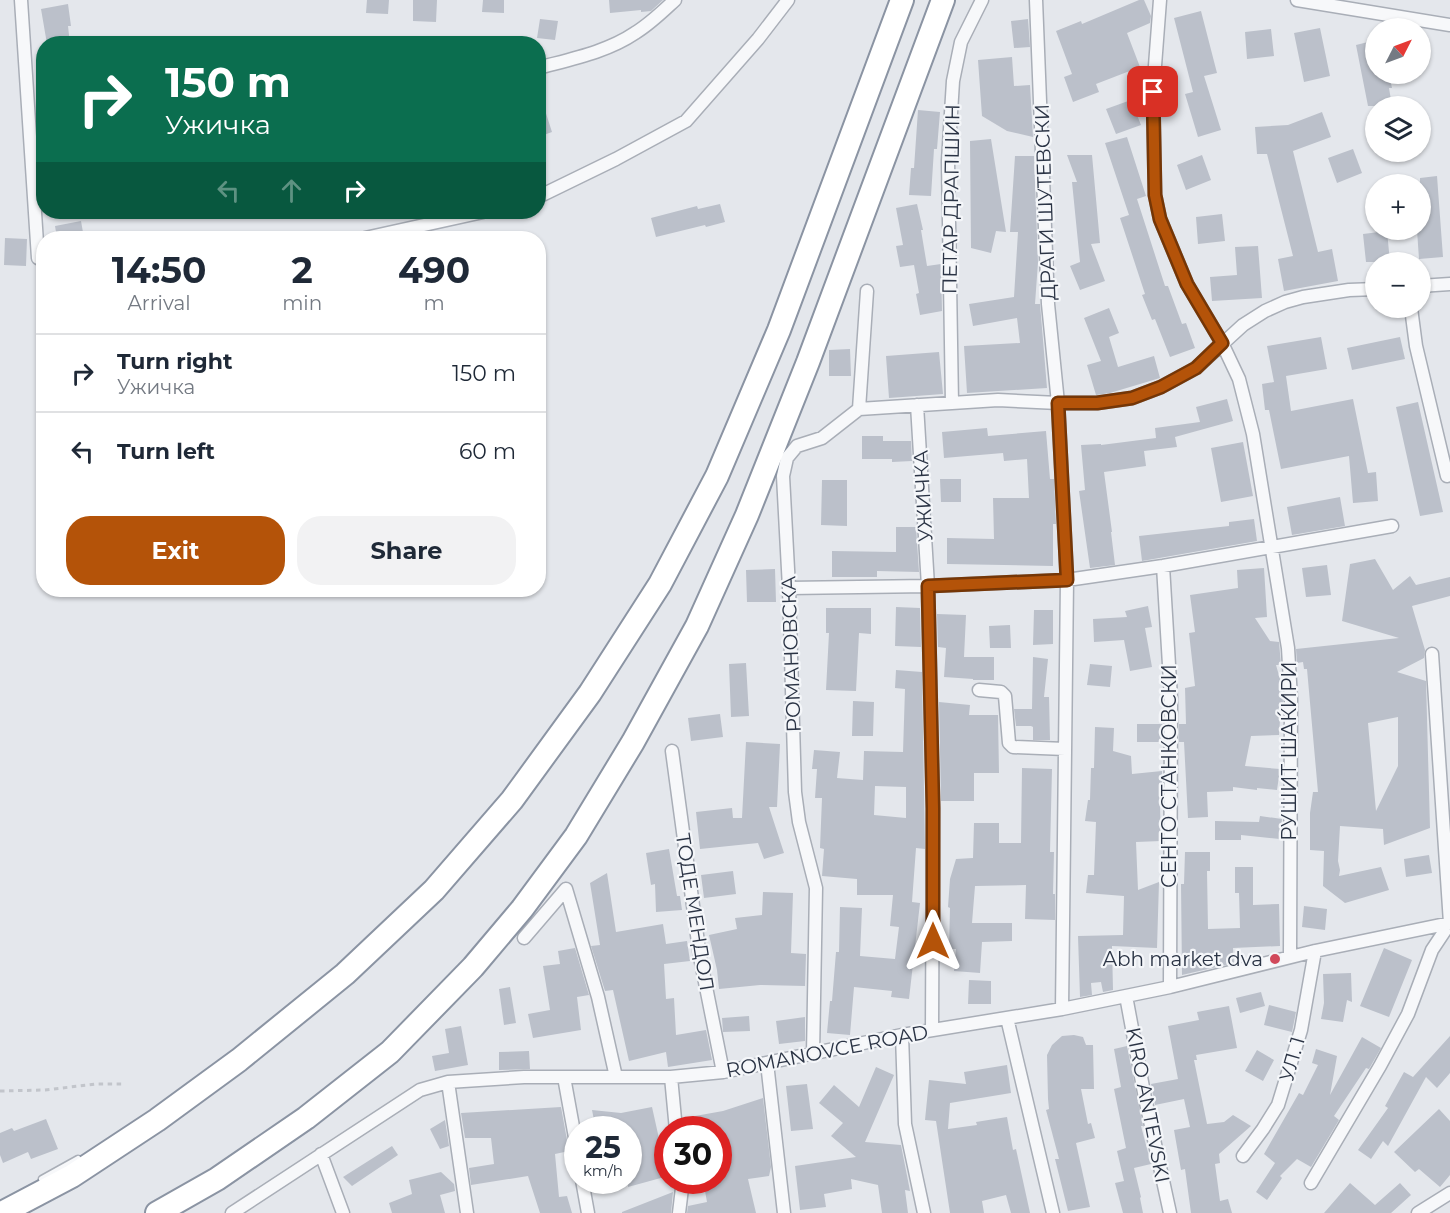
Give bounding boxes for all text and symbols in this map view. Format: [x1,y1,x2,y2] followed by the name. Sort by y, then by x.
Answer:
[1365,18,1431,84] north arrow
[1365,18,1431,318] map controls
[165,56,291,108] text: 150 m
[66,60,144,138] icon: right
[1127,66,1178,117] pin
[1136,75,1169,108] icon: arrive
[1365,96,1431,162] button: layers
[1030,103,1060,301] street label: ДРАГИ ШУТЕВСКИ
[937,104,965,294] street label: ПЕТАР ДРАПШИН
[165,108,271,141] text: Ужичка
[212,174,245,207] icon: left
[275,174,308,207] icon: ahead
[338,174,371,207] icon: right
[1365,174,1431,240] button: +
[112,248,206,292] text: 14:50
[292,248,313,292] text: 2
[398,248,470,292] text: 490
[1365,252,1431,318] button: −
[128,291,191,315] text: Arrival
[282,291,322,315] text: min
[423,291,445,315] text: m
[117,348,232,375] text: Turn right
[66,357,99,390] icon: right
[452,360,516,387] text: 150 m
[117,375,195,399] text: Ужичка
[66,435,99,468] icon: left
[117,438,215,465] text: Turn left
[459,438,516,465] text: 60 m
[909,449,937,543] street label: УЖИЧКА
[66,516,285,585] button: Exit
[297,516,516,585] button: Share
[776,575,806,733] street label: РОМАНОВСКА
[1277,661,1301,841] street label: РУШИТ ШАЌИРИ
[1157,664,1181,888] street label: СЕНТО СТАНКОВСКИ
[671,831,719,993] street label: ТОДЕ МЕНДОЛ
[901,909,965,973] position arrow
[1103,947,1263,971] place label: Abh market dva
[1268,952,1282,966] marker: Abh market dva
[724,1020,930,1082] street label: ROMANOVCE ROAD
[1121,1025,1175,1185] street label: KIRO ANTEVSKI
[1274,1034,1310,1084] street label: УЛ. 1
[654,1116,732,1194] speed limit sign: 30
[585,1129,621,1166] text: 25
[583,1161,623,1180] text: km/h

